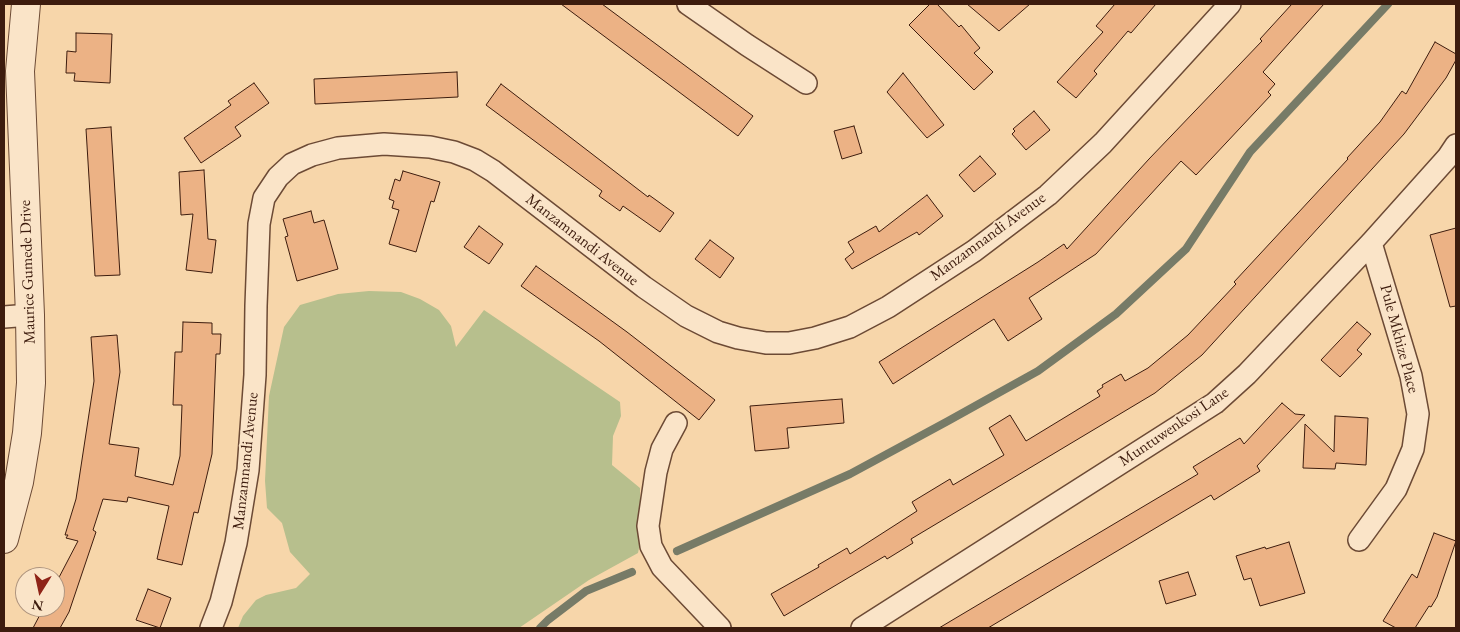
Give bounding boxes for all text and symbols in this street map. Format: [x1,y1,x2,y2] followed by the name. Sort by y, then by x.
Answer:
[926,189,1050,285] street label: Manzamnandi Avenue
[522,190,642,290] street label: Manzamnandi Avenue
[16,200,40,344] street label: Maurice Gumede Drive
[1375,283,1423,395] street label: Pule Mkhize Place
[1116,383,1232,471] street label: Muntuwenkosi Lane
[229,391,263,531] street label: Manzamnandi Avenue
[15,567,65,617] north arrow
[30,596,45,616] text: N

